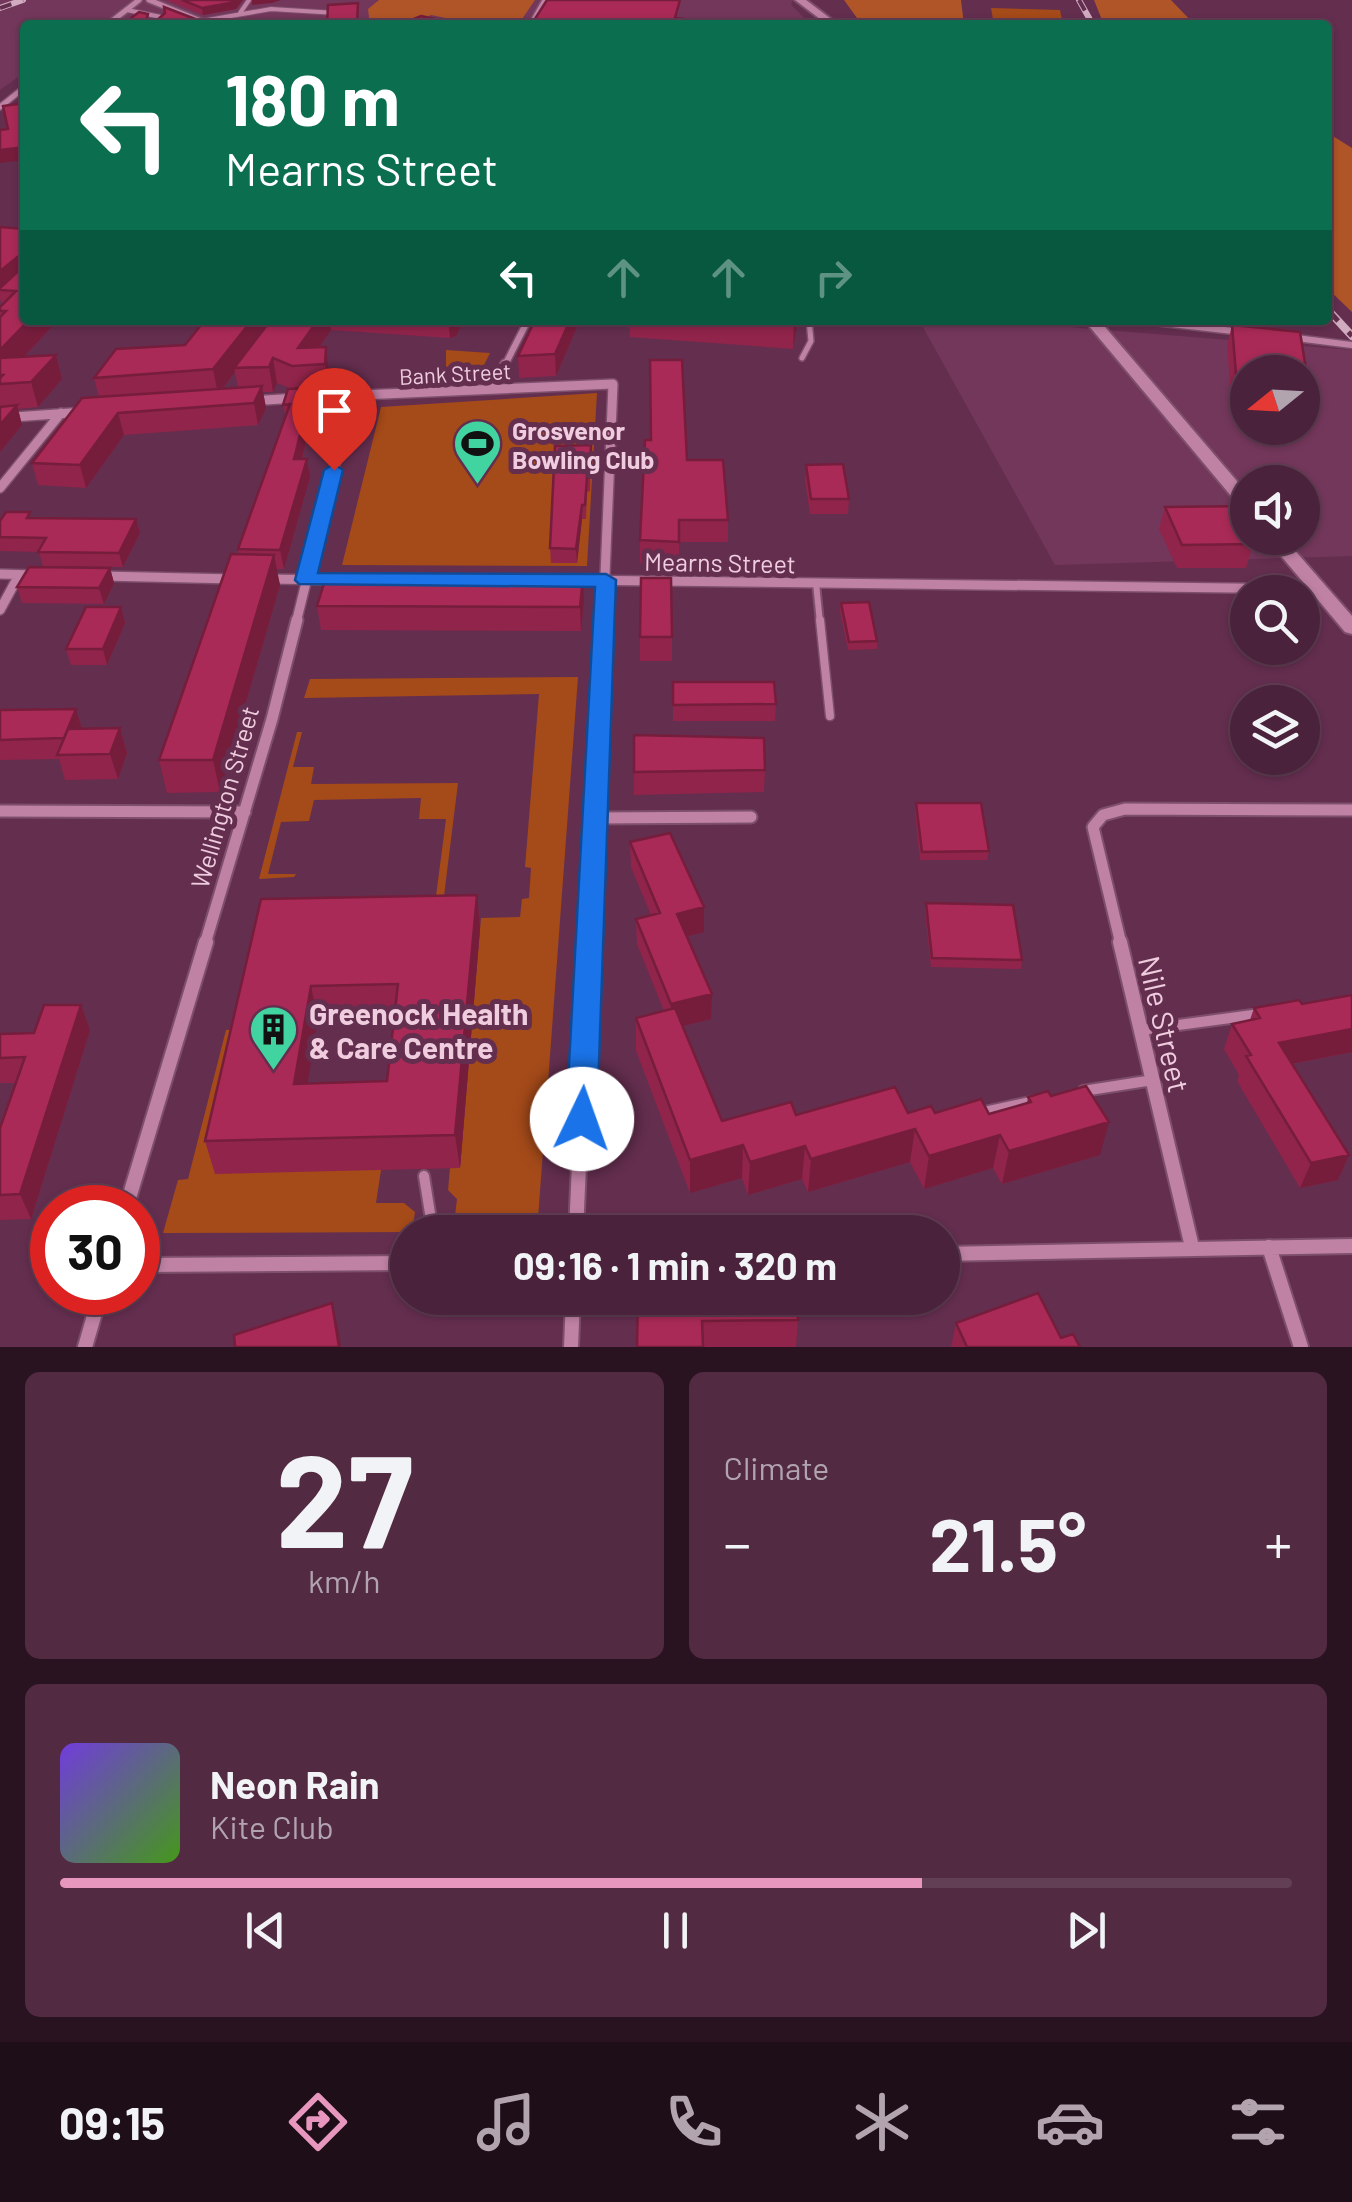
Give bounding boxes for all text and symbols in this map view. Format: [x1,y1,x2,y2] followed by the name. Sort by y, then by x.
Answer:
[225,56,400,140] text: 180 m
[60,60,190,190] icon: left
[225,141,498,195] text: Mearns Street
[491,250,546,305] icon: left
[596,250,651,305] icon: ahead
[701,250,756,305] icon: ahead
[806,250,861,305] icon: right
[1230,355,1320,445] north arrow
[1230,355,1320,775] map controls
[398,357,512,389] street label: Bank Street
[292,368,377,471] pin
[307,383,362,438] icon: arrive
[512,415,654,474] place label: Grosvenor Bowling Club
[451,418,503,486] sports icon: Grosvenor Bowling Club
[1230,465,1320,555] button: sound
[644,546,796,578] street label: Mearns Street
[1230,575,1320,665] button: search
[1230,685,1320,775] button: layers
[184,703,264,891] street label: Wellington Street
[1132,952,1198,1096] street label: Nile Street
[309,995,528,1065] place label: Greenock Health & Care Centre
[248,1004,300,1072] building icon: Greenock Health & Care Centre
[530,1067,634,1171] position arrow
[30,1185,160,1315] speed limit sign: 30
[513,1242,837,1288] text: 09:16 · 1 min · 320 m
[276,1418,413,1574] text: 27
[724,1448,829,1486] text: Climate
[929,1497,1086,1587] text: 21.5°
[724,1509,751,1575] text: −
[1264,1509,1292,1575] text: +
[308,1561,380,1599] text: km/h
[210,1761,379,1807] text: Neon Rain
[210,1807,334,1845] text: Kite Club
[238,1903,293,1958] icon: previous
[648,1903,703,1958] icon: pause
[1059,1903,1114,1958] icon: next
[283,2087,353,2157] icon: directions
[471,2087,541,2157] icon: music
[659,2087,729,2157] icon: phone
[847,2087,917,2157] icon: climate
[1035,2087,1105,2157] icon: car
[1223,2087,1293,2157] icon: filters
[59,2095,165,2149] text: 09:15

